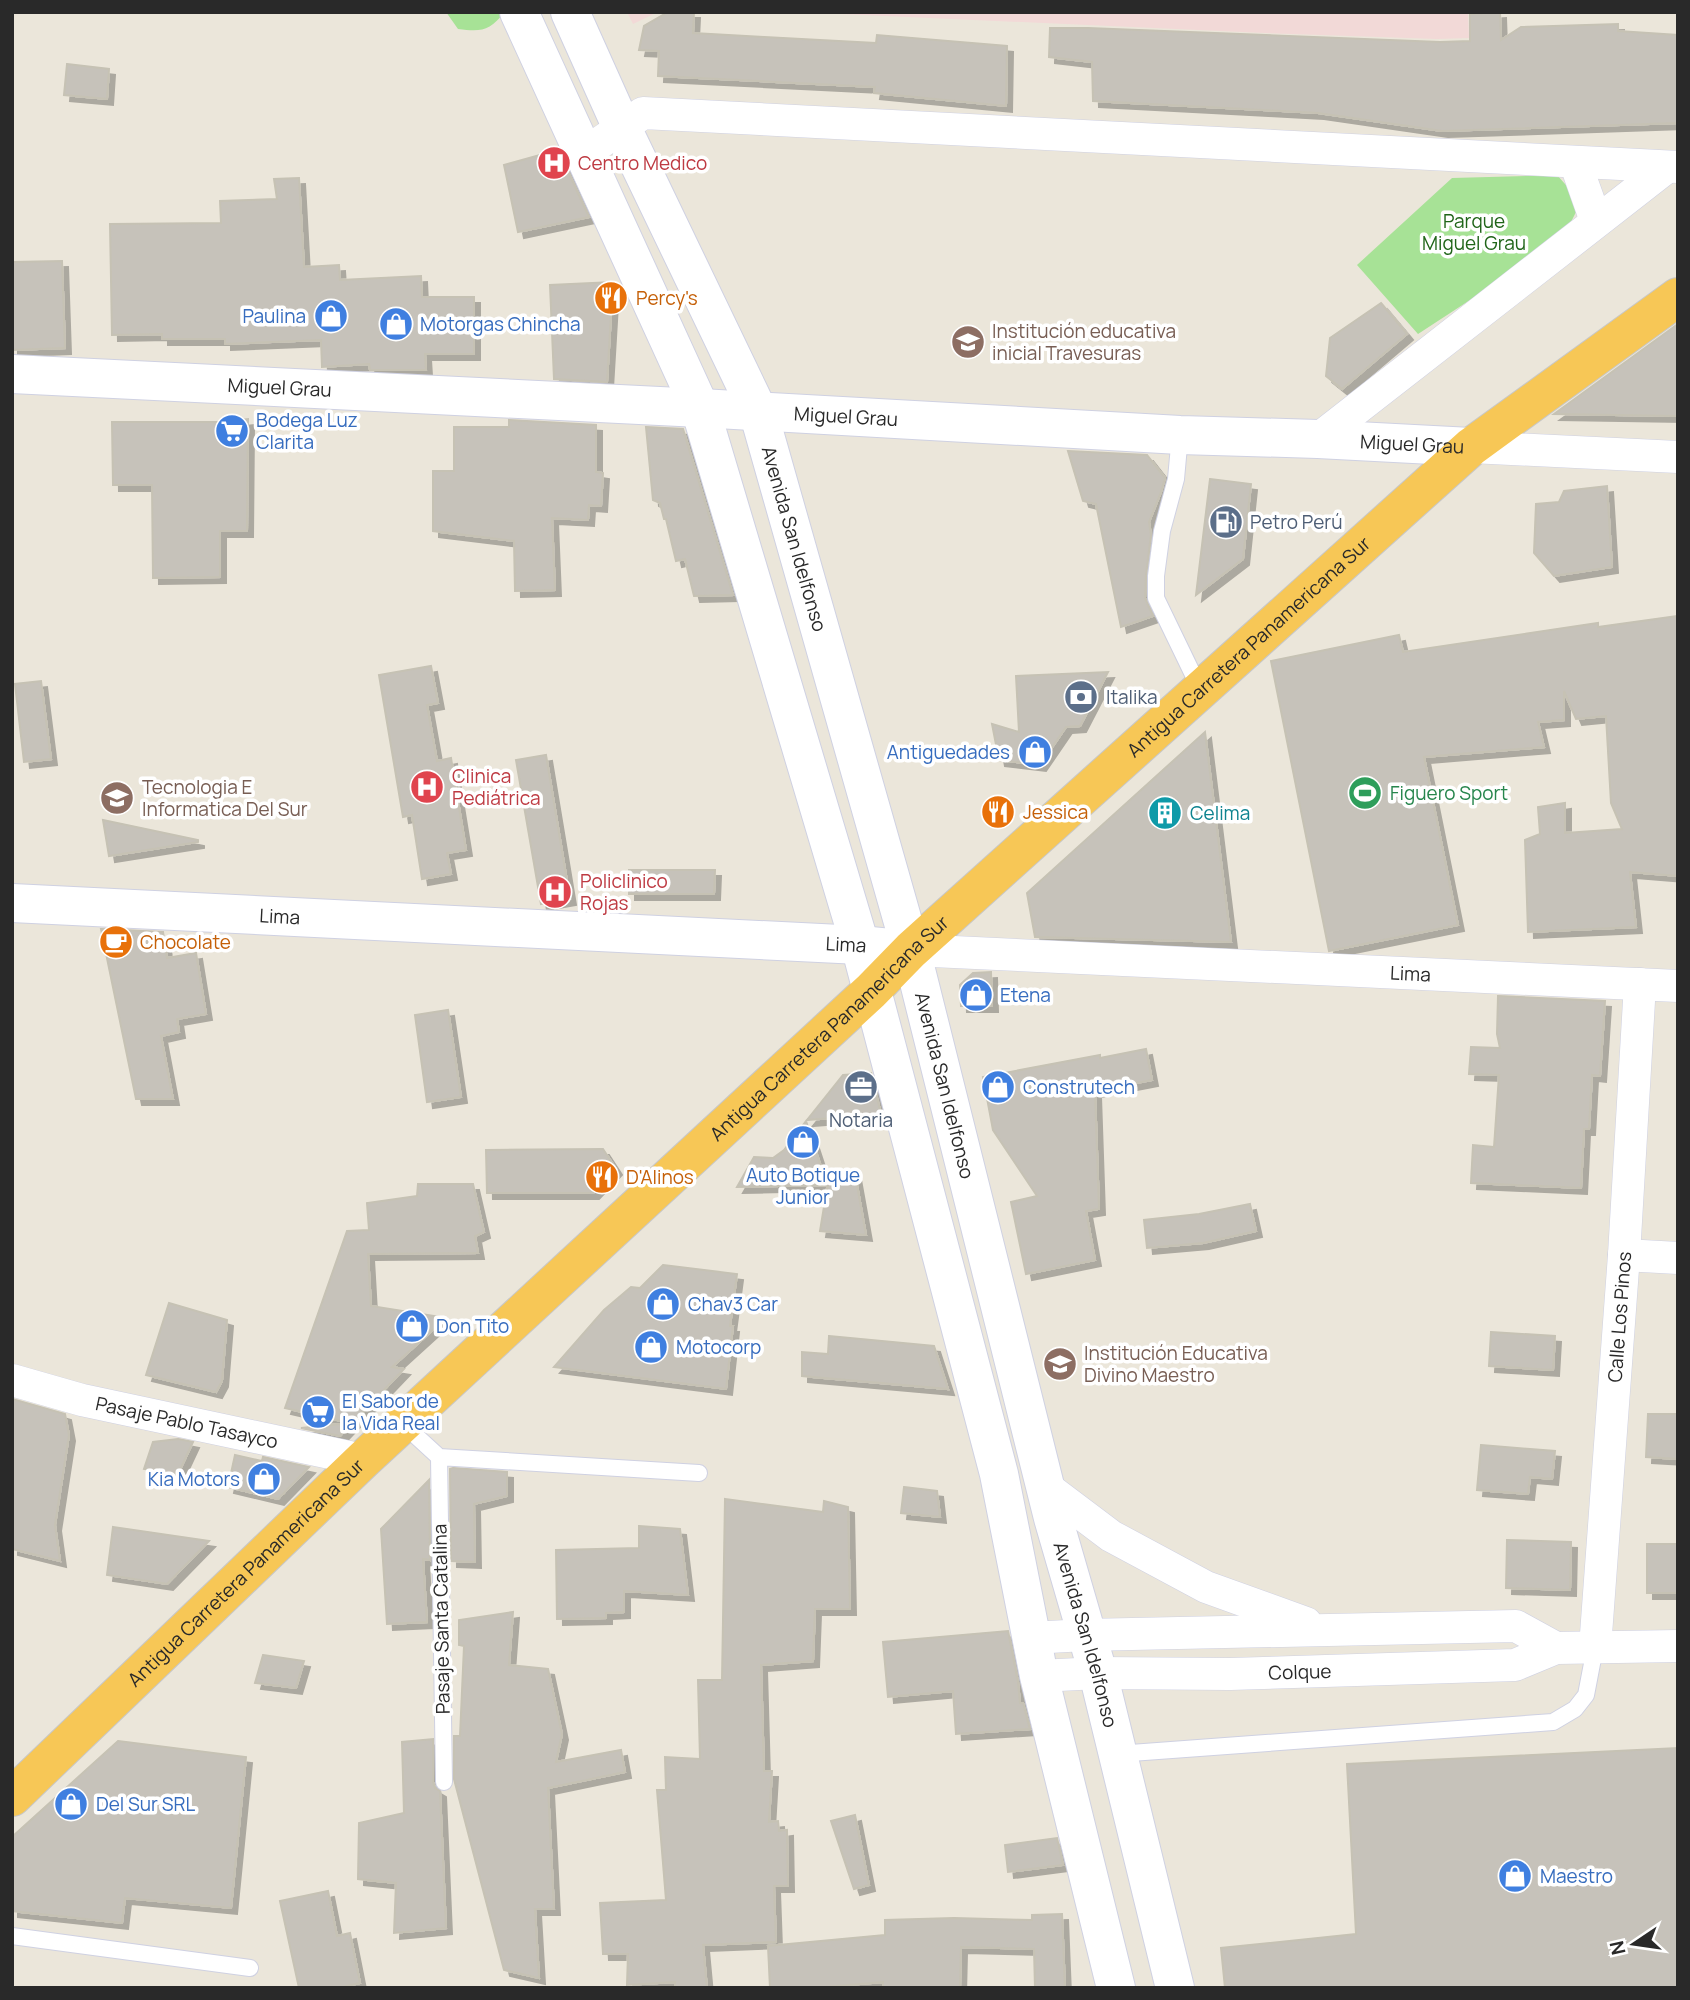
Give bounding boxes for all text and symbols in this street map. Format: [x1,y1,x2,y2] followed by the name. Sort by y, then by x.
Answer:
[535,144,573,182] hospital icon: Centro Medico
[578,150,707,176] place label: Centro Medico
[1422,208,1526,256] park label: Parque Miguel Grau
[592,279,630,317] restaurant icon: Percy's
[636,285,698,311] place label: Percy's
[312,297,350,335] shop icon: Paulina
[242,303,306,329] place label: Paulina
[377,305,415,343] shop icon: Motorgas Chincha
[420,311,581,337] place label: Motorgas Chincha
[992,318,1176,366] place label: Institución educativa inicial Travesuras
[949,323,987,361] school or university icon: Institución educativa inicial Travesuras
[227,372,332,403] street label: Miguel Grau
[793,400,899,432] street label: Miguel Grau
[256,407,358,455] place label: Bodega Luz Clarita
[213,412,251,450] supermarket icon: Bodega Luz Clarita
[1360,428,1465,460] street label: Miguel Grau
[756,443,833,635] street label: Avenida San Idelfonso
[1207,503,1245,541] fuel station icon: Petro Perú
[1250,509,1342,535] place label: Petro Perú
[1121,530,1376,763] street label: Antigua Carretera Panamericana Sur
[1062,678,1100,716] bank icon: Italika
[1106,684,1157,710] place label: Italika
[1016,733,1054,771] shop icon: Antiguedades
[887,739,1010,765] place label: Antiguedades
[452,763,541,811] place label: Clinica Pediátrica
[408,768,446,806] hospital icon: Clinica Pediátrica
[142,774,308,822] place label: Tecnologia E Informatica Del Sur
[1346,774,1384,812] sports icon: Figuero Sport
[98,779,136,817] school or university icon: Tecnologia E Informatica Del Sur
[1390,780,1508,806] place label: Figuero Sport
[979,793,1017,831] restaurant icon: Jessica
[1146,794,1184,832] building icon: Celima
[1023,799,1088,825] place label: Jessica
[1190,800,1250,826] place label: Celima
[580,868,668,916] place label: Policlinico Rojas
[536,873,574,911] hospital icon: Policlinico Rojas
[259,902,301,930] street label: Lima
[704,909,954,1147] street label: Antigua Carretera Panamericana Sur
[97,923,135,961] cafe icon: Chocolate
[140,929,231,955] place label: Chocolate
[825,930,868,959] street label: Lima
[1389,959,1431,987] street label: Lima
[957,976,995,1014] shop icon: Etena
[1000,982,1051,1008] place label: Etena
[909,989,981,1181] street label: Avenida San Idelfonso
[842,1068,880,1106] office icon: Notaria
[979,1068,1017,1106] shop icon: Construtech
[1023,1074,1135,1100] place label: Construtech
[829,1107,893,1133] place label: Notaria
[784,1123,822,1161] shop icon: Auto Botique Junior
[583,1158,621,1196] restaurant icon: D'Alinos
[746,1162,860,1210] place label: Auto Botique Junior
[626,1164,694,1190] place label: D'Alinos
[1602,1251,1637,1383] street label: Calle Los Pinos
[644,1285,682,1323] shop icon: Chav3 Car
[688,1291,778,1317] place label: Chav3 Car
[393,1307,431,1345] shop icon: Don Tito
[436,1313,509,1339] place label: Don Tito
[632,1328,670,1366] shop icon: Motocorp
[676,1334,761,1360] place label: Motocorp
[1084,1340,1268,1388] place label: Institución Educativa Divino Maestro
[1041,1345,1079,1383] school or university icon: Institución Educativa Divino Maestro
[342,1388,440,1436] place label: El Sabor de la Vida Real
[93,1390,280,1455] street label: Pasaje Pablo Tasayco
[299,1393,337,1431] supermarket icon: El Sabor de la Vida Real
[122,1453,370,1692] street label: Antigua Carretera Panamericana Sur
[245,1460,283,1498] shop icon: Kia Motors
[148,1466,240,1492] place label: Kia Motors
[426,1524,456,1714] street label: Pasaje Santa Catalina
[1048,1539,1124,1730] street label: Avenida San Idelfonso
[1268,1658,1332,1686] street label: Colque
[52,1785,90,1823] shop icon: Del Sur SRL
[96,1791,195,1817] place label: Del Sur SRL
[1496,1857,1534,1895] shop icon: Maestro
[1540,1863,1613,1889] place label: Maestro
[1599,1909,1669,1979] north arrow
[1603,1938,1632,1957] text: N

